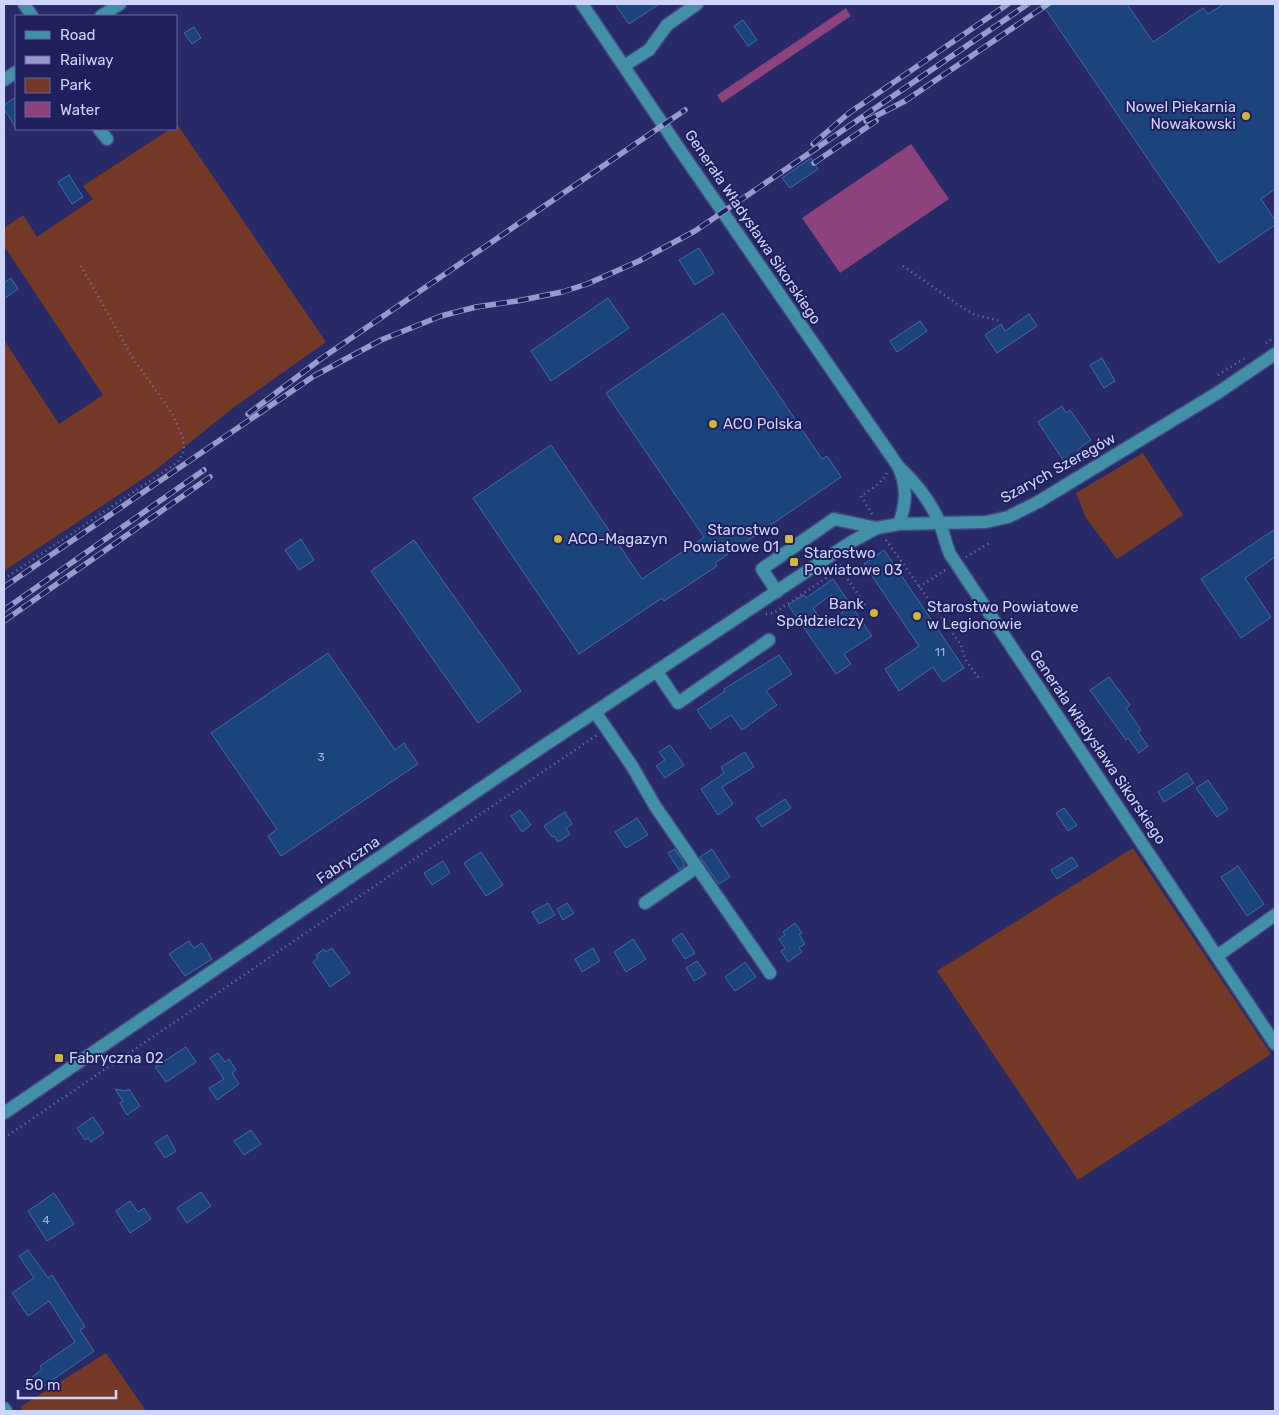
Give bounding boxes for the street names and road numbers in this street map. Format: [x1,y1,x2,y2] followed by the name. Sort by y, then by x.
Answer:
[681,126,825,328] street label: Generała Władysława Sikorskiego
[997,429,1119,507] street label: Szarych Szeregów
[1026,646,1170,848] street label: Generała Władysława Sikorskiego
[313,832,383,888] street label: Fabryczna

